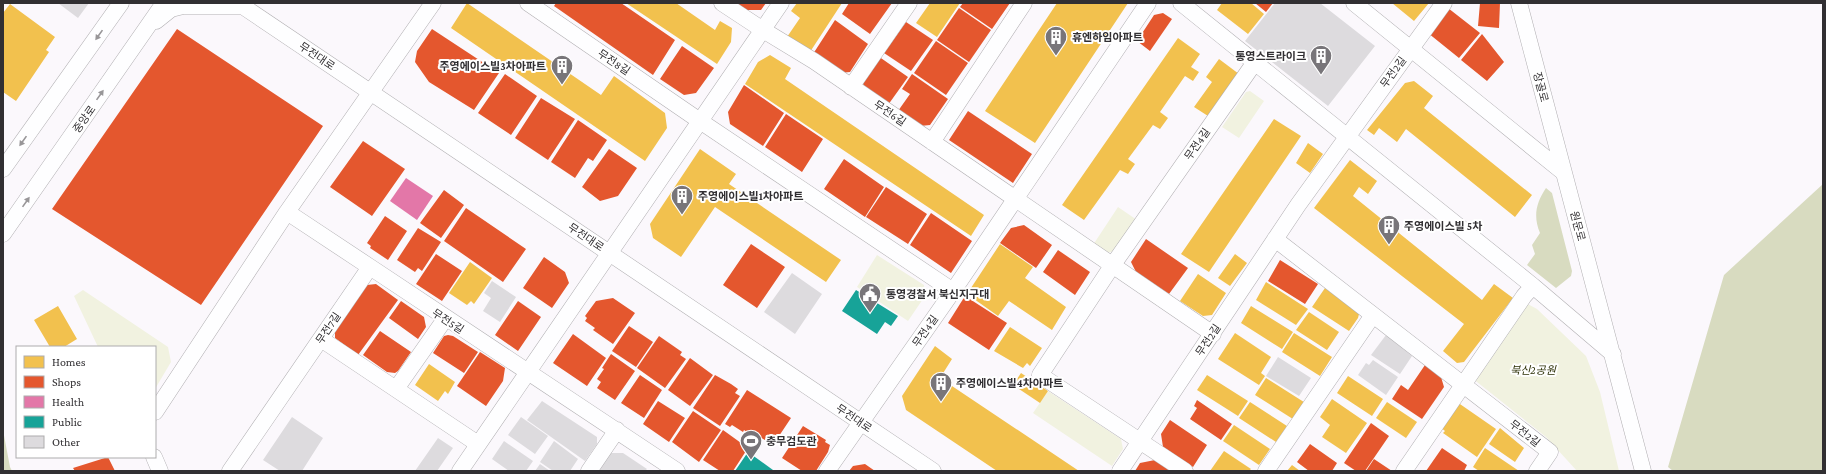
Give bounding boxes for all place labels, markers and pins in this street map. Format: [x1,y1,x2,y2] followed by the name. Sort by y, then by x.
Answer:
[1043,24,1069,57] building icon: 휴엔하임아파트
[1072,31,1143,43] place label: 휴엔하임아파트
[1308,43,1334,76] building icon: 통영스트라이크
[1235,50,1306,62] place label: 통영스트라이크
[549,53,575,86] building icon: 주영에이스빌3차아파트
[439,60,546,72] place label: 주영에이스빌3차아파트
[669,183,695,216] building icon: 주영에이스빌1차아파트
[698,190,803,202] place label: 주영에이스빌1차아파트
[1376,213,1402,246] building icon: 주영에이스빌 5차
[1404,220,1482,232] place label: 주영에이스빌 5차
[857,281,883,314] public building icon: 통영경찰서 북신지구대
[886,288,989,300] place label: 통영경찰서 북신지구대
[928,370,954,403] building icon: 주영에이스빌4차아파트
[956,377,1063,389] place label: 주영에이스빌4차아파트
[738,428,764,461] sports icon: 충무검도관
[766,435,817,447] place label: 충무검도관

